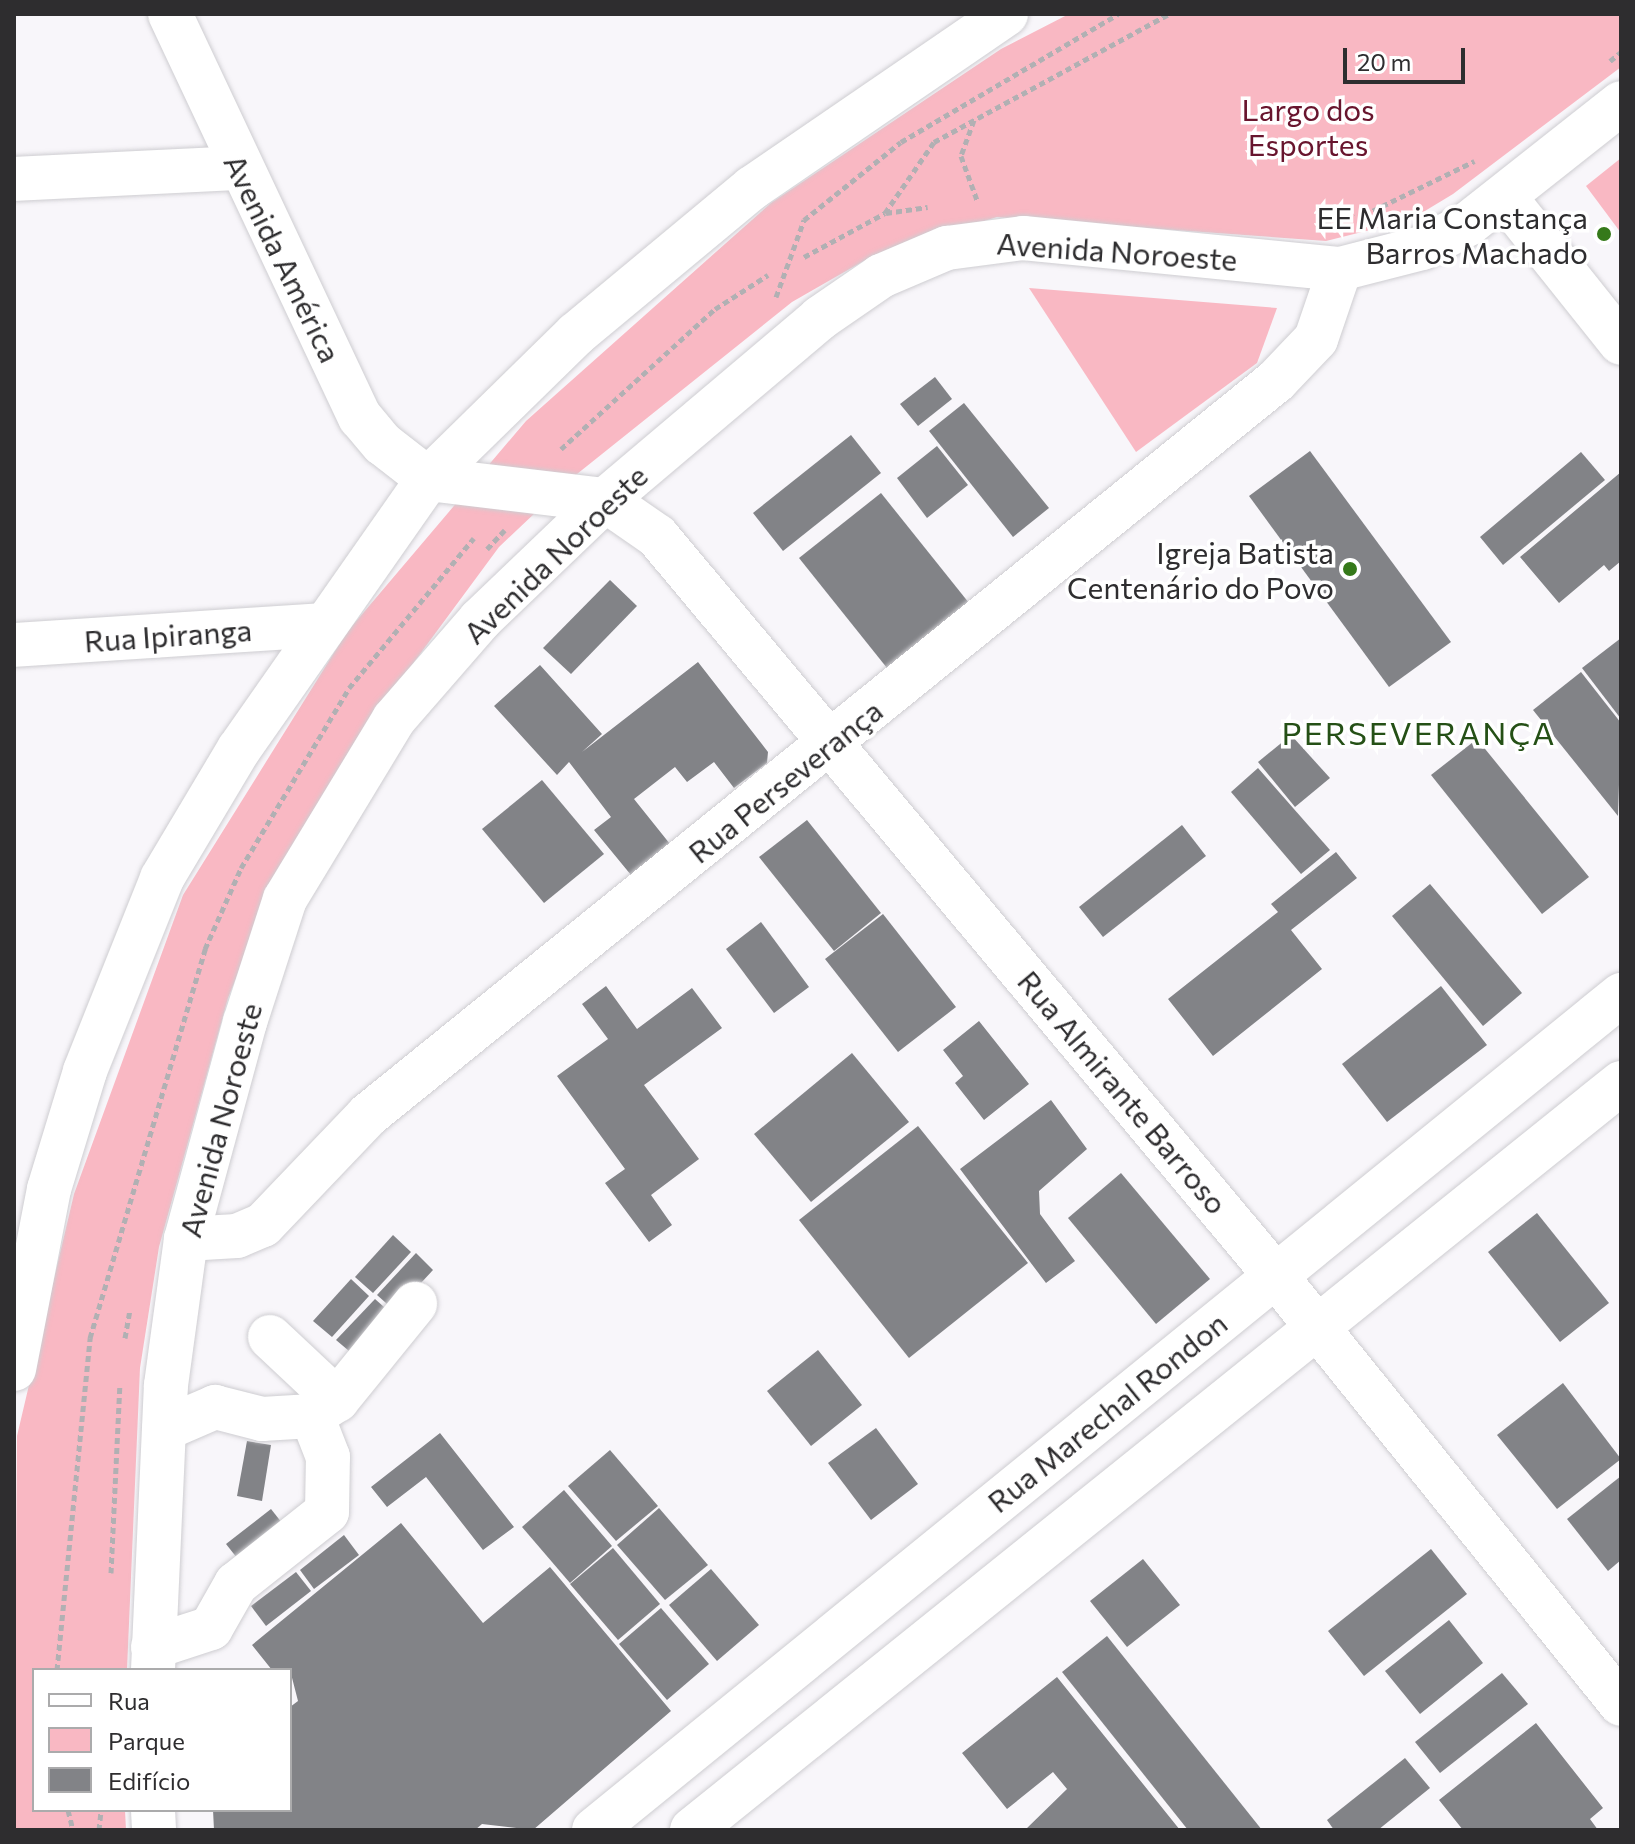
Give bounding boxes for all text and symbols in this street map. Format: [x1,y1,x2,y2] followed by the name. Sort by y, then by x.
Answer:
[1347,32,1469,82] scale bar
[1357,47,1411,76] text: 20 m
[1241,91,1375,162] park label: Largo dos Esportes
[217,148,349,368] street label: Avenida América
[1316,199,1588,270] place label: EE Maria Constança Barros Machado
[995,225,1239,277] street label: Avenida Noroeste
[1595,225,1613,243] marker: EE Maria Constança Barros Machado
[456,457,654,651] street label: Avenida Noroeste
[1067,534,1334,604] place label: Igreja Batista Centenário do Povo
[1341,560,1359,578] marker: Igreja Batista Centenário do Povo
[83,611,253,659] street label: Rua Ipiranga
[681,692,889,870] street label: Rua Perseverança
[1282,713,1556,751] district label: PERSEVERANÇA
[1011,963,1235,1221] street label: Rua Almirante Barroso
[171,999,269,1241] street label: Avenida Noroeste
[980,1304,1234,1520] street label: Rua Marechal Rondon
[32,1668,292,1812] legend
[108,1686,150,1715] text: Rua
[108,1726,185,1755] text: Parque
[108,1766,190,1795] text: Edifício

